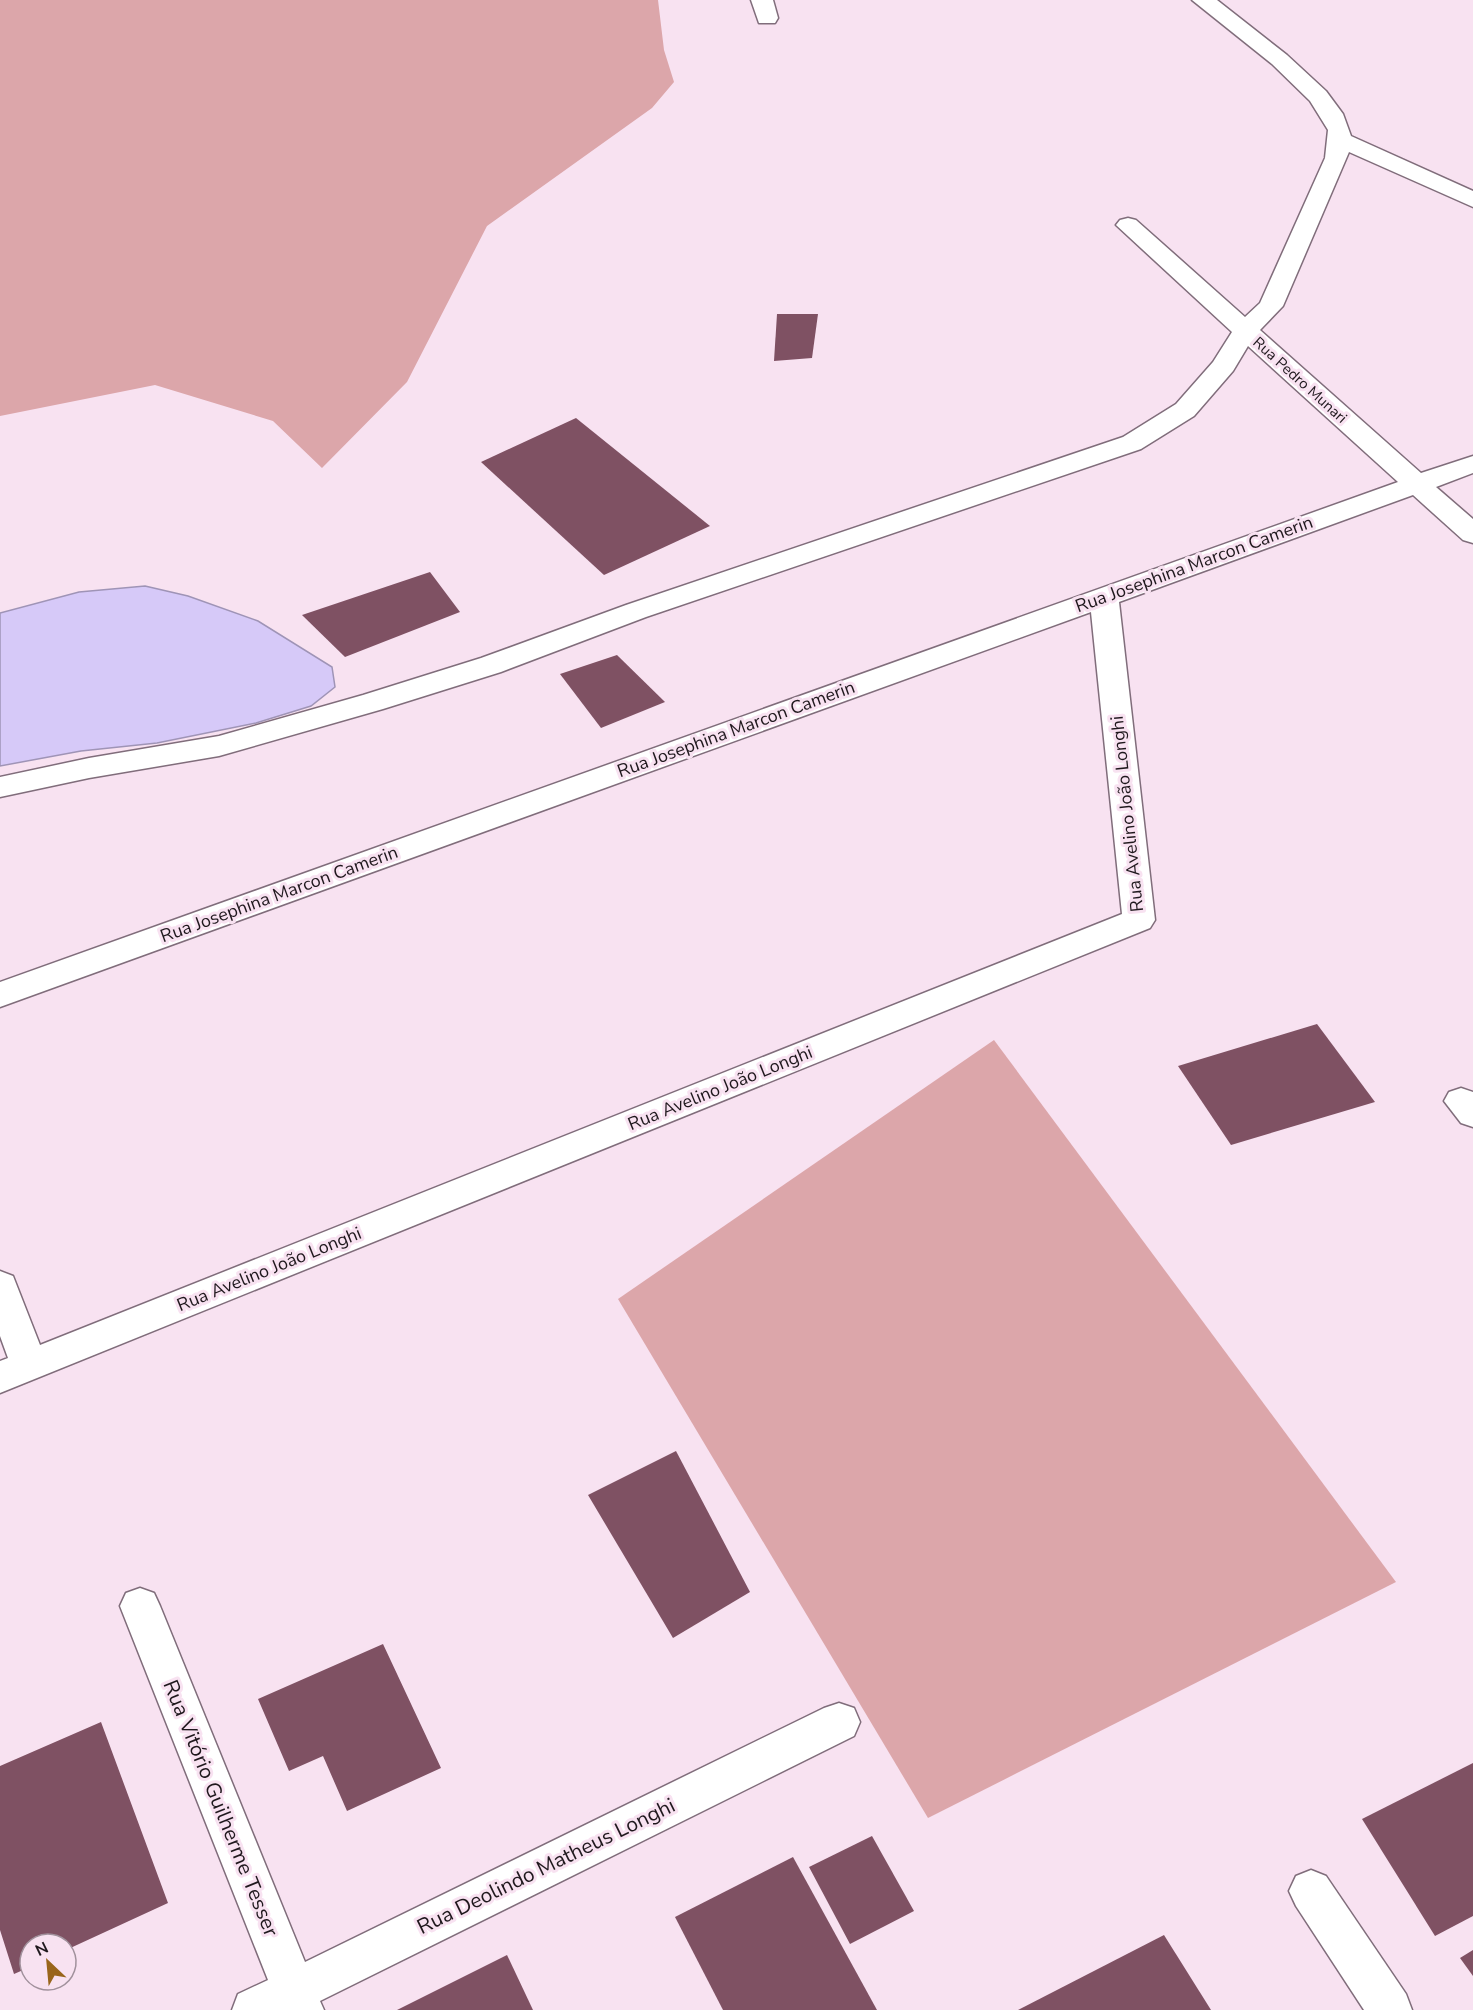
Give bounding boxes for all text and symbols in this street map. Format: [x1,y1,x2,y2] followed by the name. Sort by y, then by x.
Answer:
[1249,332,1351,428] street label: Rua Pedro Munari
[1072,510,1316,618] street label: Rua Josephina Marcon Camerin
[614,675,858,783] street label: Rua Josephina Marcon Camerin
[1105,715,1149,913] street label: Rua Avelino João Longhi
[157,840,401,948] street label: Rua Josephina Marcon Camerin
[624,1040,816,1136] street label: Rua Avelino João Longhi
[173,1221,365,1317] street label: Rua Avelino João Longhi
[157,1676,286,1941] street label: Rua Vitório Guilherme Tesser
[412,1791,680,1941] street label: Rua Deolindo Matheus Longhi
[18,1932,78,1992] north arrow
[32,1937,52,1962] text: N

